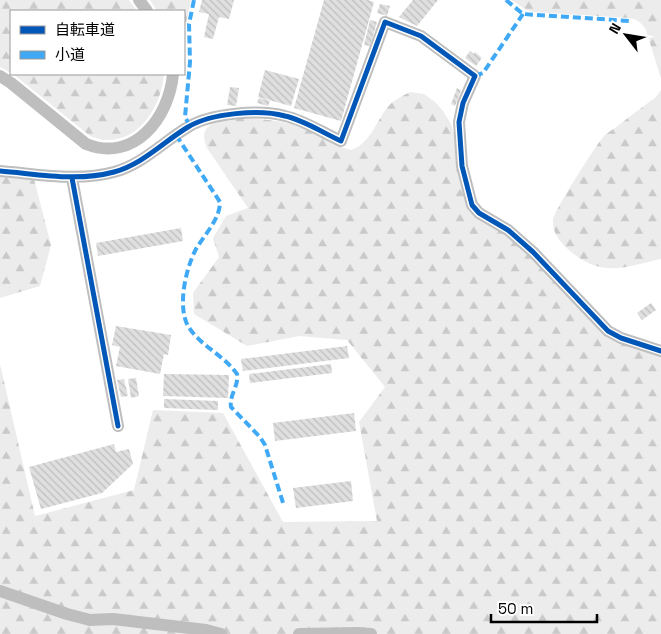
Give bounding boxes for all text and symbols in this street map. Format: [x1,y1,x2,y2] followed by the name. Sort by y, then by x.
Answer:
[10,10,185,75] legend
[601,10,651,60] north arrow
[55,20,115,39] text: 自転車道
[605,20,625,37] text: N
[55,45,85,64] text: 小道
[491,592,597,624] scale bar
[498,599,533,618] text: 50 m

